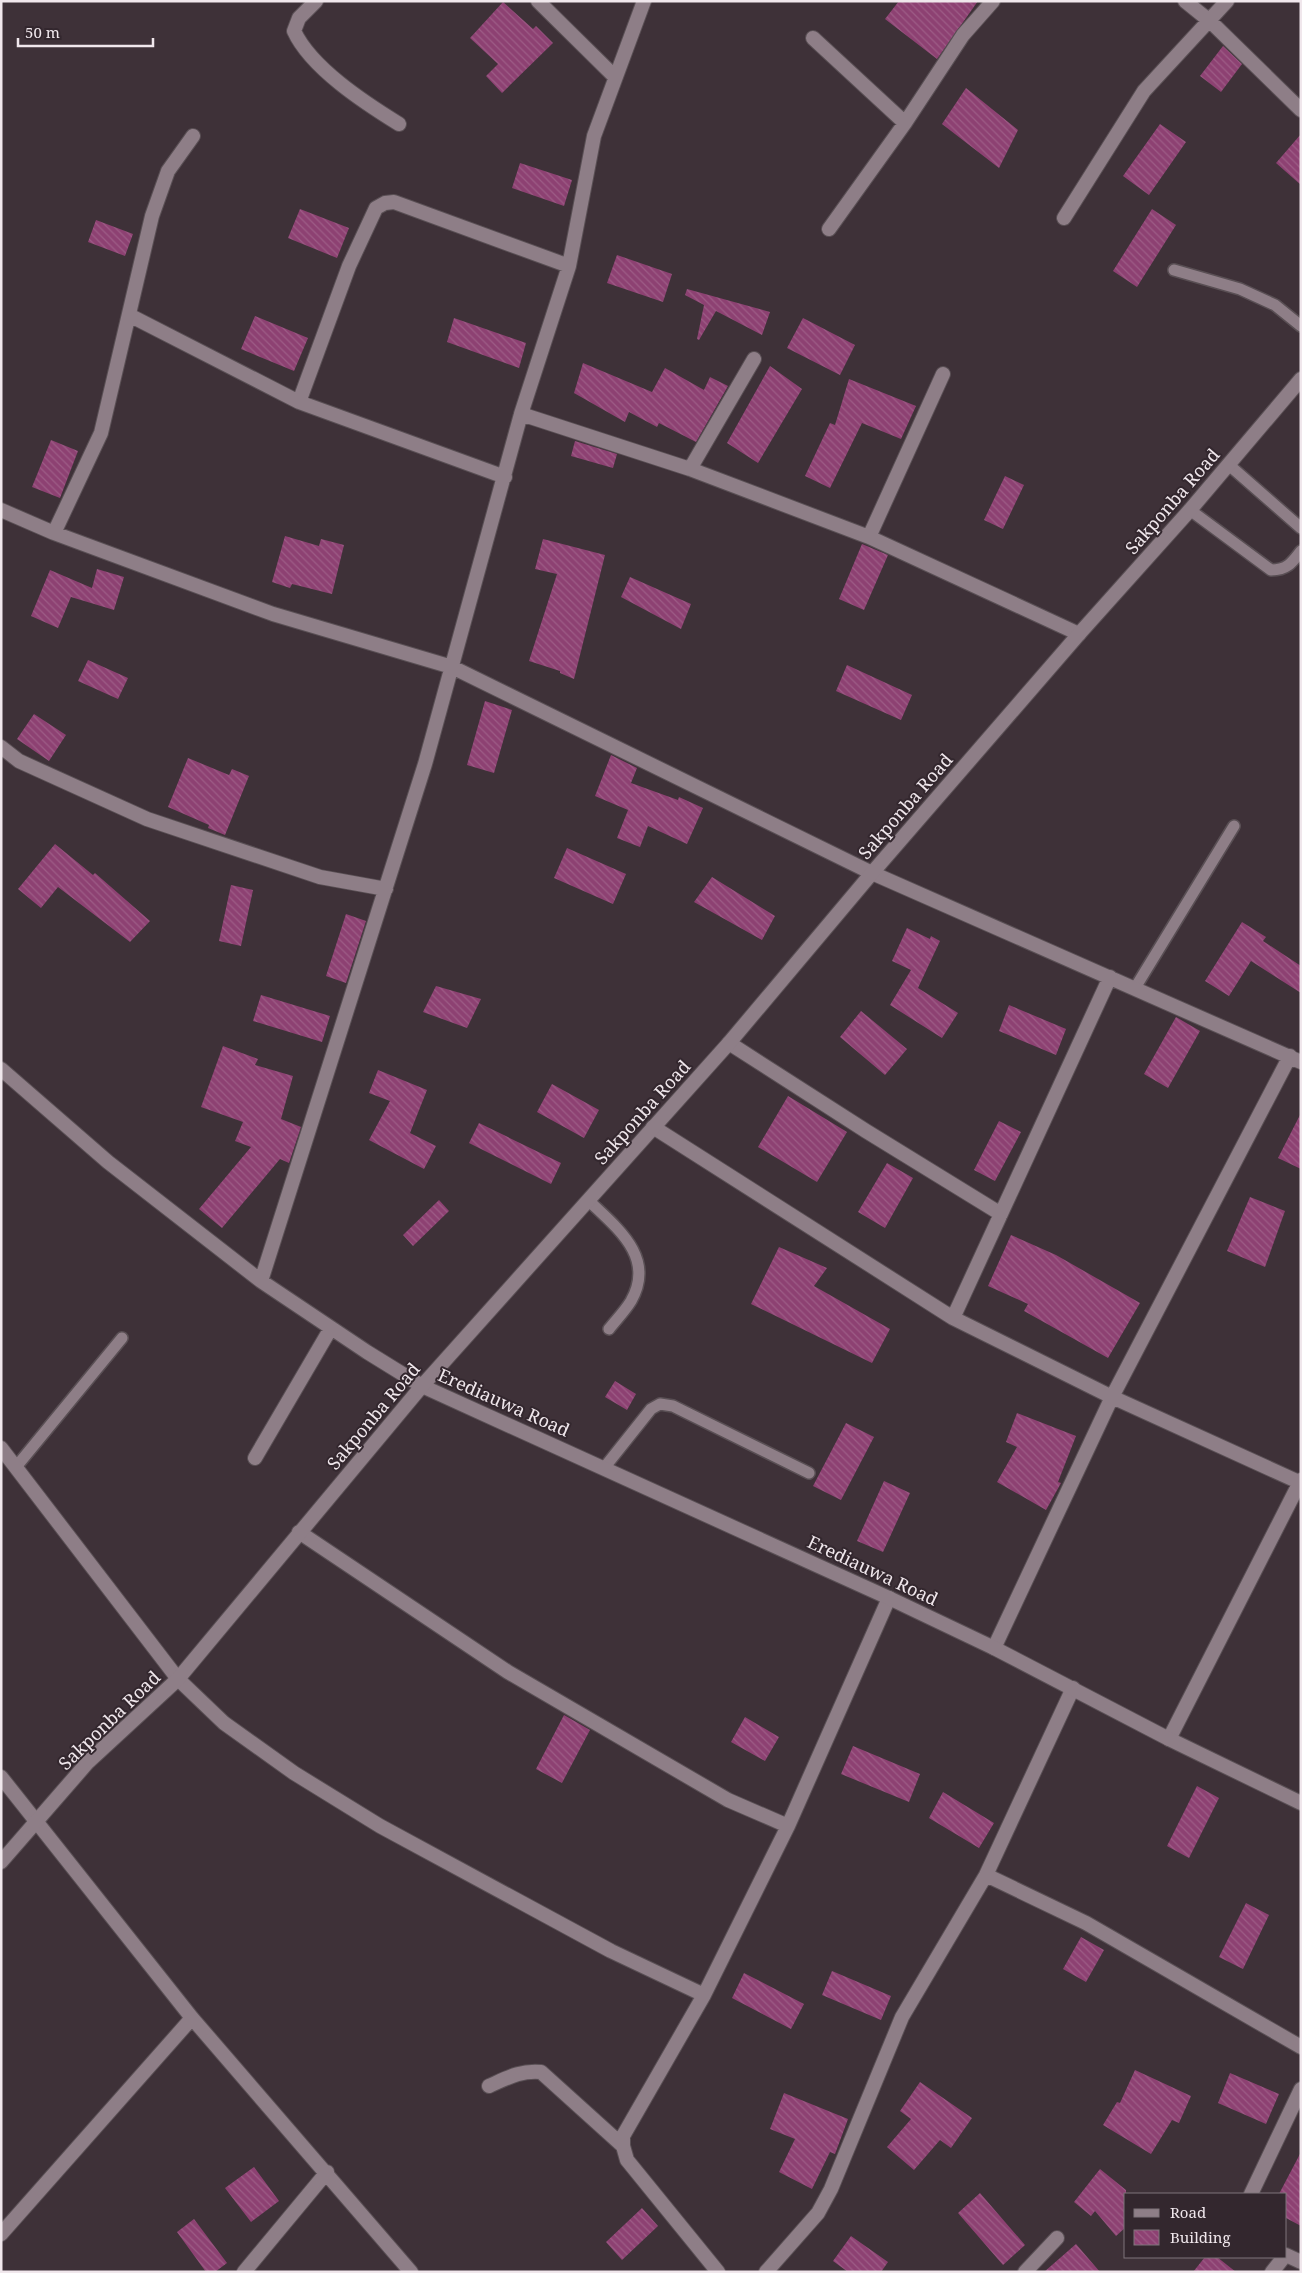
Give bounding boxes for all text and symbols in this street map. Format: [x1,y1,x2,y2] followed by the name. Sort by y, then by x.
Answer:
[18,15,152,47] scale bar
[25,22,60,42] text: 50 m
[1119,443,1225,559] street label: Sakponba Road
[852,748,958,864] street label: Sakponba Road
[589,1055,695,1169] street label: Sakponba Road
[321,1357,425,1475] street label: Sakponba Road
[435,1362,573,1442] street label: Erediauwa Road
[804,1529,942,1611] street label: Erediauwa Road
[53,1665,165,1775] street label: Sakponba Road
[1124,2193,1287,2258] legend
[1170,2202,1206,2222] text: Road
[1170,2227,1231,2247] text: Building

